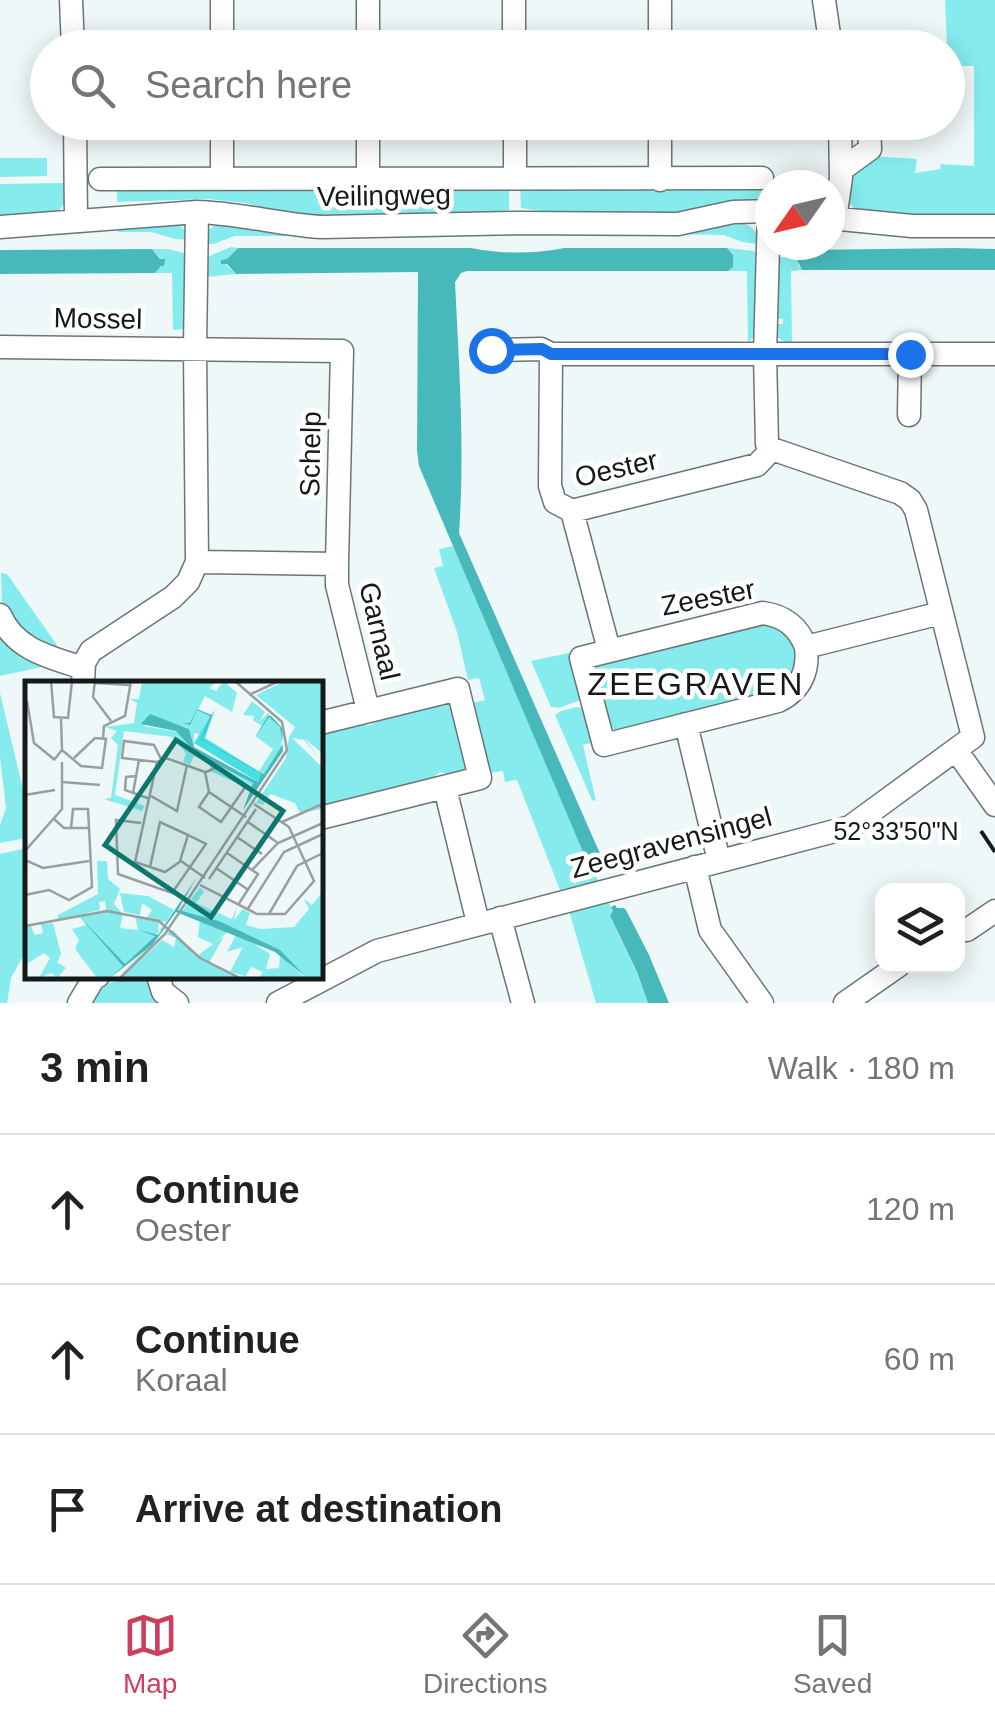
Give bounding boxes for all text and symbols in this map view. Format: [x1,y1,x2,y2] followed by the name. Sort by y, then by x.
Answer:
[30,30,965,140] search box
[65,58,120,113] icon: search
[145,64,352,106] text: Search here
[755,170,845,260] north arrow
[317,179,451,212] street label: Veilingweg
[53,302,143,335] street label: Mossel
[469,328,515,374] route start
[888,332,934,378] route end
[294,411,327,497] street label: Schelp
[572,444,661,493] street label: Oester
[659,573,758,622] street label: Zeester
[353,579,406,683] street label: Garnaal
[587,666,805,702] district label: ZEEGRAVEN
[25,681,322,978] inset map
[567,801,775,884] street label: Zeegravensingel
[833,817,959,845] text: 52°33'50"N
[875,883,965,973] map controls
[875,883,965,973] button: layers
[40,1044,150,1091] text: 3 min
[768,1050,955,1086] text: Walk · 180 m
[135,1169,300,1211] text: Continue
[40,1182,95,1237] icon: ahead
[866,1191,955,1227] text: 120 m
[135,1212,231,1248] text: Oester
[135,1319,300,1361] text: Continue
[40,1332,95,1387] icon: ahead
[884,1341,955,1377] text: 60 m
[135,1362,228,1398] text: Koraal
[40,1482,95,1537] icon: arrive
[135,1488,502,1530] text: Arrive at destination
[123,1608,178,1700] tab: Map
[423,1608,548,1700] tab: Directions
[793,1608,872,1700] tab: Saved

